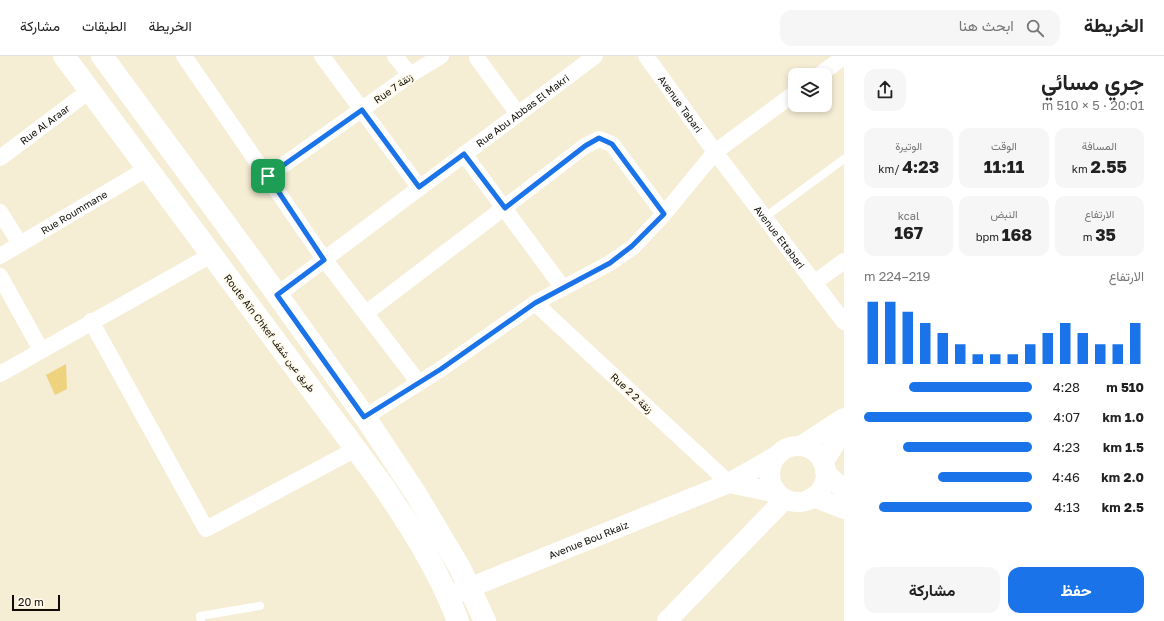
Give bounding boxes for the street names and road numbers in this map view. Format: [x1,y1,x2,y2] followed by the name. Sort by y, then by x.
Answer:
[371,70,415,107] street label: Rue 7 زنقة
[474,72,571,149] street label: Rue Abu Abbas El Makri
[656,73,705,135] street label: Avenue Tabari
[18,102,72,147] street label: Rue Al Araar
[39,188,109,236] street label: Rue Roummane
[752,203,807,271] street label: Avenue Ettabari
[221,272,318,395] street label: Route Aïn Chkef طريق عين شقف
[608,370,656,416] street label: Rue 2 زنقة 2
[547,518,630,561] street label: Avenue Bou Rkaiz

